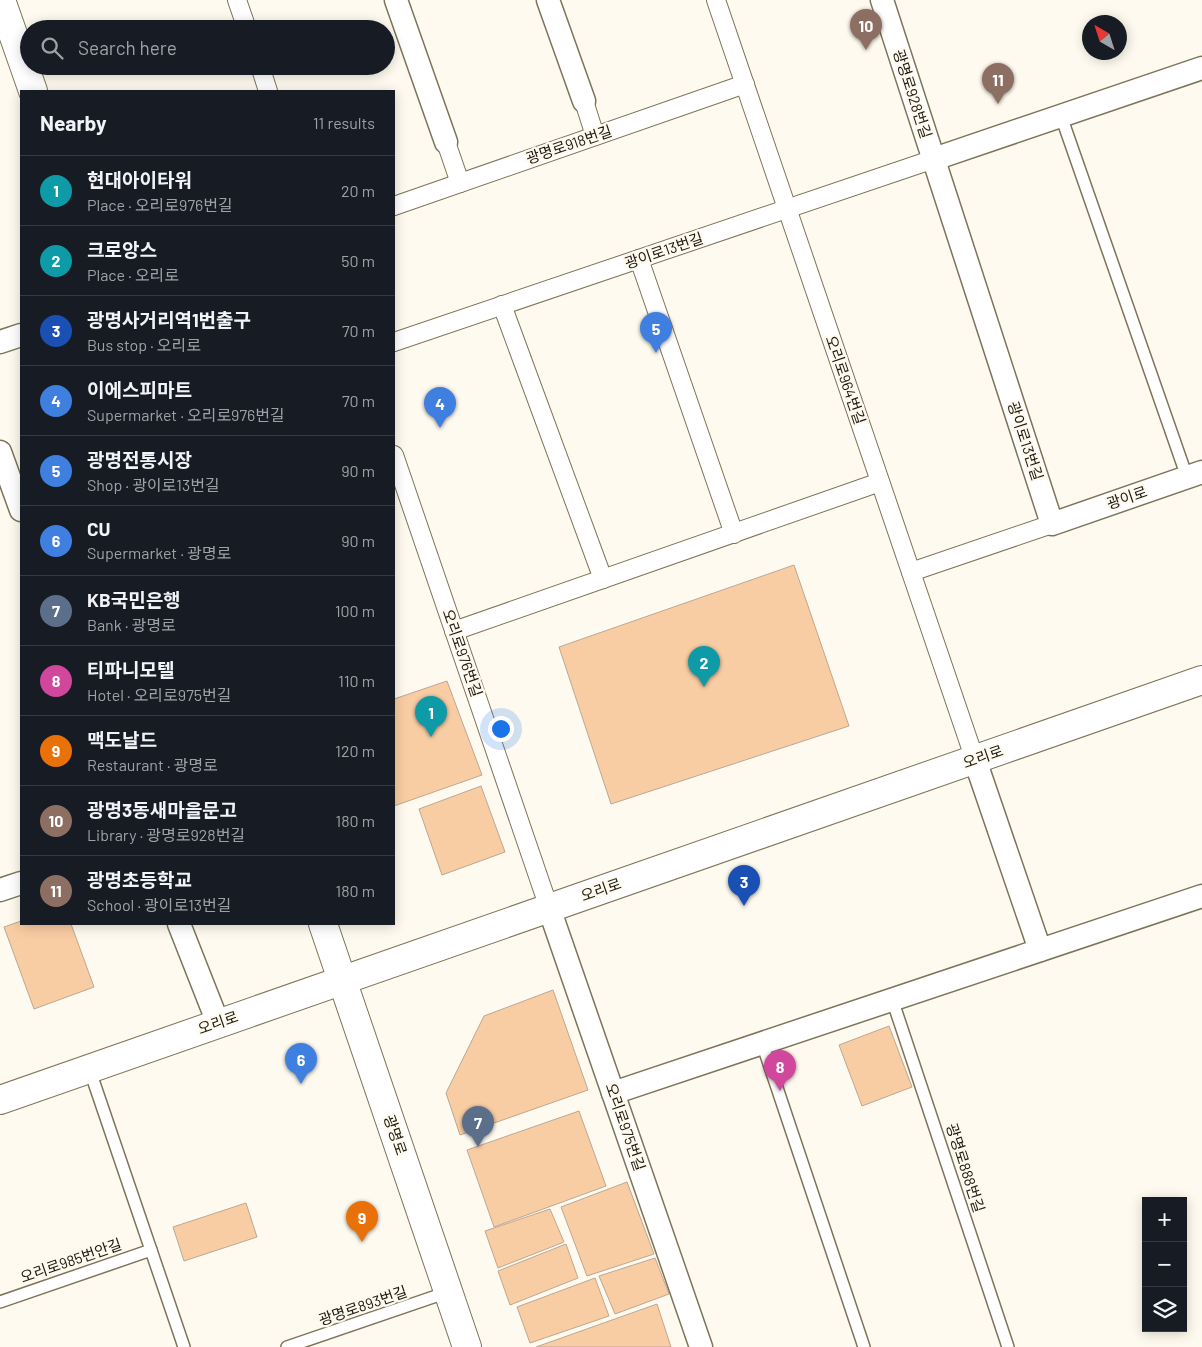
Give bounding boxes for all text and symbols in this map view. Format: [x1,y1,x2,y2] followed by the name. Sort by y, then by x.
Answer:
[850,9,882,50] pin: 10
[1082,15,1127,60] north arrow
[20,20,395,75] search box
[38,34,66,62] icon: search
[78,36,177,59] text: Search here
[890,47,936,141] street label: 광명로928번길
[982,63,1014,104] pin: 11
[40,110,106,135] text: Nearby
[313,113,375,132] text: 11 results
[523,121,614,167] street label: 광명로918번길
[87,168,192,191] text: 현대아이타워
[53,181,59,200] text: 1
[341,181,375,200] text: 20 m
[87,195,233,214] text: Place · 오리로976번길
[622,228,705,272] street label: 광이로13번길
[87,238,157,261] text: 크로앙스
[52,251,60,270] text: 2
[341,251,375,270] text: 50 m
[87,265,179,284] text: Place · 오리로
[87,308,251,331] text: 광명사거리역1번출구
[640,312,672,353] pin: 5
[52,321,60,340] text: 3
[342,321,375,340] text: 70 m
[822,333,870,426] street label: 오리로964번길
[87,335,201,354] text: Bus stop · 오리로
[87,378,192,401] text: 이에스피마트
[424,387,456,428] pin: 4
[51,391,61,410] text: 4
[342,391,375,410] text: 70 m
[1005,399,1047,482] street label: 광이로13번길
[87,405,285,424] text: Supermarket · 오리로976번길
[87,448,192,471] text: 광명전통시장
[52,461,60,480] text: 5
[341,461,375,480] text: 90 m
[87,475,220,494] text: Shop · 광이로13번길
[1104,482,1149,512] street label: 광이로
[87,517,111,540] text: CU
[52,531,60,550] text: 6
[341,531,375,550] text: 90 m
[87,543,231,562] text: Supermarket · 광명로
[87,588,181,611] text: KB국민은행
[52,601,60,620] text: 7
[335,601,375,620] text: 100 m
[440,606,486,699] street label: 오리로976번길
[87,615,176,634] text: Bank · 광명로
[688,646,720,687] pin: 2
[87,658,174,681] text: 티파니모텔
[52,671,60,690] text: 8
[338,671,375,690] text: 110 m
[87,685,231,704] text: Hotel · 오리로975번길
[415,696,447,737] pin: 1
[488,716,514,742] your location
[87,728,157,751] text: 맥도날드
[52,741,60,760] text: 9
[335,741,375,760] text: 120 m
[960,741,1005,771] street label: 오리로
[87,755,218,774] text: Restaurant · 광명로
[87,798,237,821] text: 광명3동새마을문고
[49,811,63,830] text: 10
[336,811,375,830] text: 180 m
[87,825,245,844] text: Library · 광명로928번길
[728,865,760,906] pin: 3
[87,868,192,891] text: 광명초등학교
[578,874,623,904] street label: 오리로
[50,881,62,900] text: 11
[336,881,375,900] text: 180 m
[87,895,232,914] text: School · 광이로13번길
[195,1007,240,1037] street label: 오리로
[285,1043,317,1084] pin: 6
[764,1050,796,1091] pin: 8
[603,1080,649,1173] street label: 오리로975번길
[462,1106,494,1147] pin: 7
[381,1112,411,1157] street label: 광명로
[943,1121,989,1214] street label: 광명로888번길
[1142,1197,1187,1332] map controls
[1142,1197,1187,1242] button: +
[346,1201,378,1242] pin: 9
[18,1234,124,1286] street label: 오리로985번안길
[1142,1242,1187,1287] button: −
[316,1282,409,1329] street label: 광명로893번길
[1142,1287,1187,1332] button: layers

